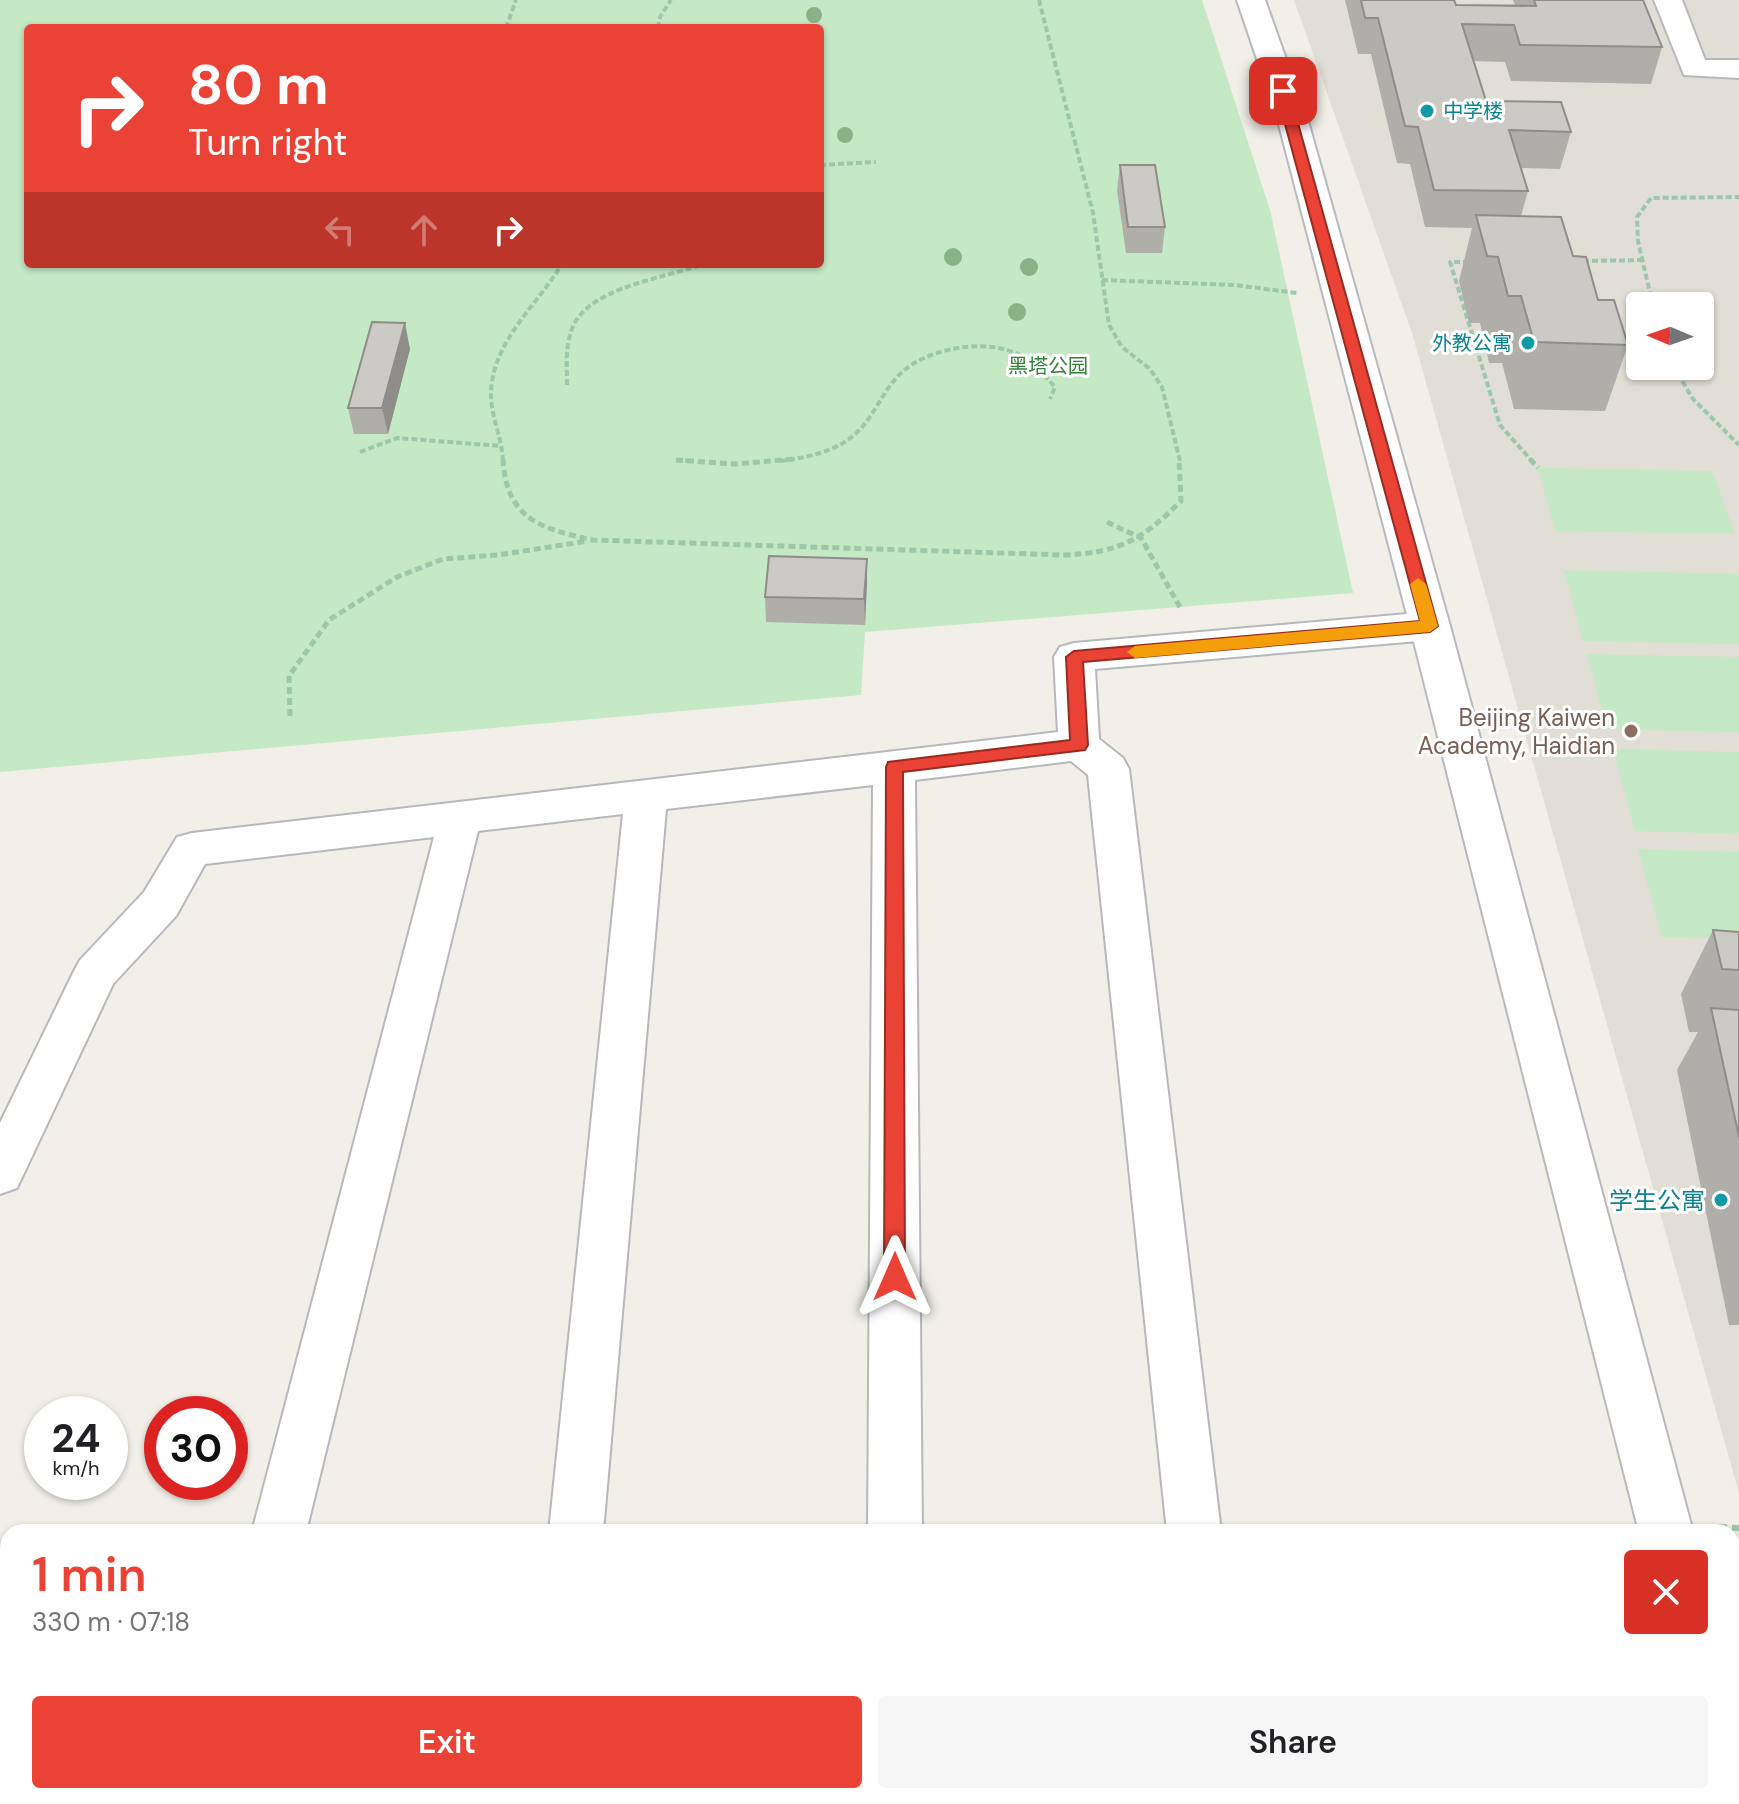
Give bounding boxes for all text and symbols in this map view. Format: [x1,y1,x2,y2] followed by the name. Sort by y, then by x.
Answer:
[188,48,329,121] text: 80 m
[56,56,160,160] icon: right
[1249,57,1317,125] pin
[1261,69,1305,113] icon: arrive
[1443,98,1503,124] place label: 中学楼
[1418,102,1436,120] marker: 中学楼
[188,119,347,166] text: Turn right
[318,208,362,252] icon: left
[402,208,446,252] icon: ahead
[486,208,530,252] icon: right
[1626,292,1714,380] north arrow
[1626,292,1714,380] map controls
[1432,330,1512,356] place label: 外教公寓
[1519,334,1537,352] marker: 外教公寓
[1008,353,1088,379] park label: 黑塔公园
[1418,702,1615,761] place label: Beijing Kaiwen Academy, Haidian
[1622,722,1640,740] marker: Beijing Kaiwen Academy, Haidian
[1609,1185,1705,1216] place label: 学生公寓
[1712,1191,1730,1209] marker: 学生公寓
[853,1235,937,1319] position arrow
[144,1396,248,1500] speed limit sign: 30
[52,1412,100,1464] text: 24
[52,1455,100,1481] text: km/h
[32,1543,147,1606] text: 1 min
[1624,1550,1708,1634] button: close
[32,1605,190,1639] text: 330 m · 07:18
[32,1696,862,1788] button: Exit
[878,1696,1708,1788] button: Share

